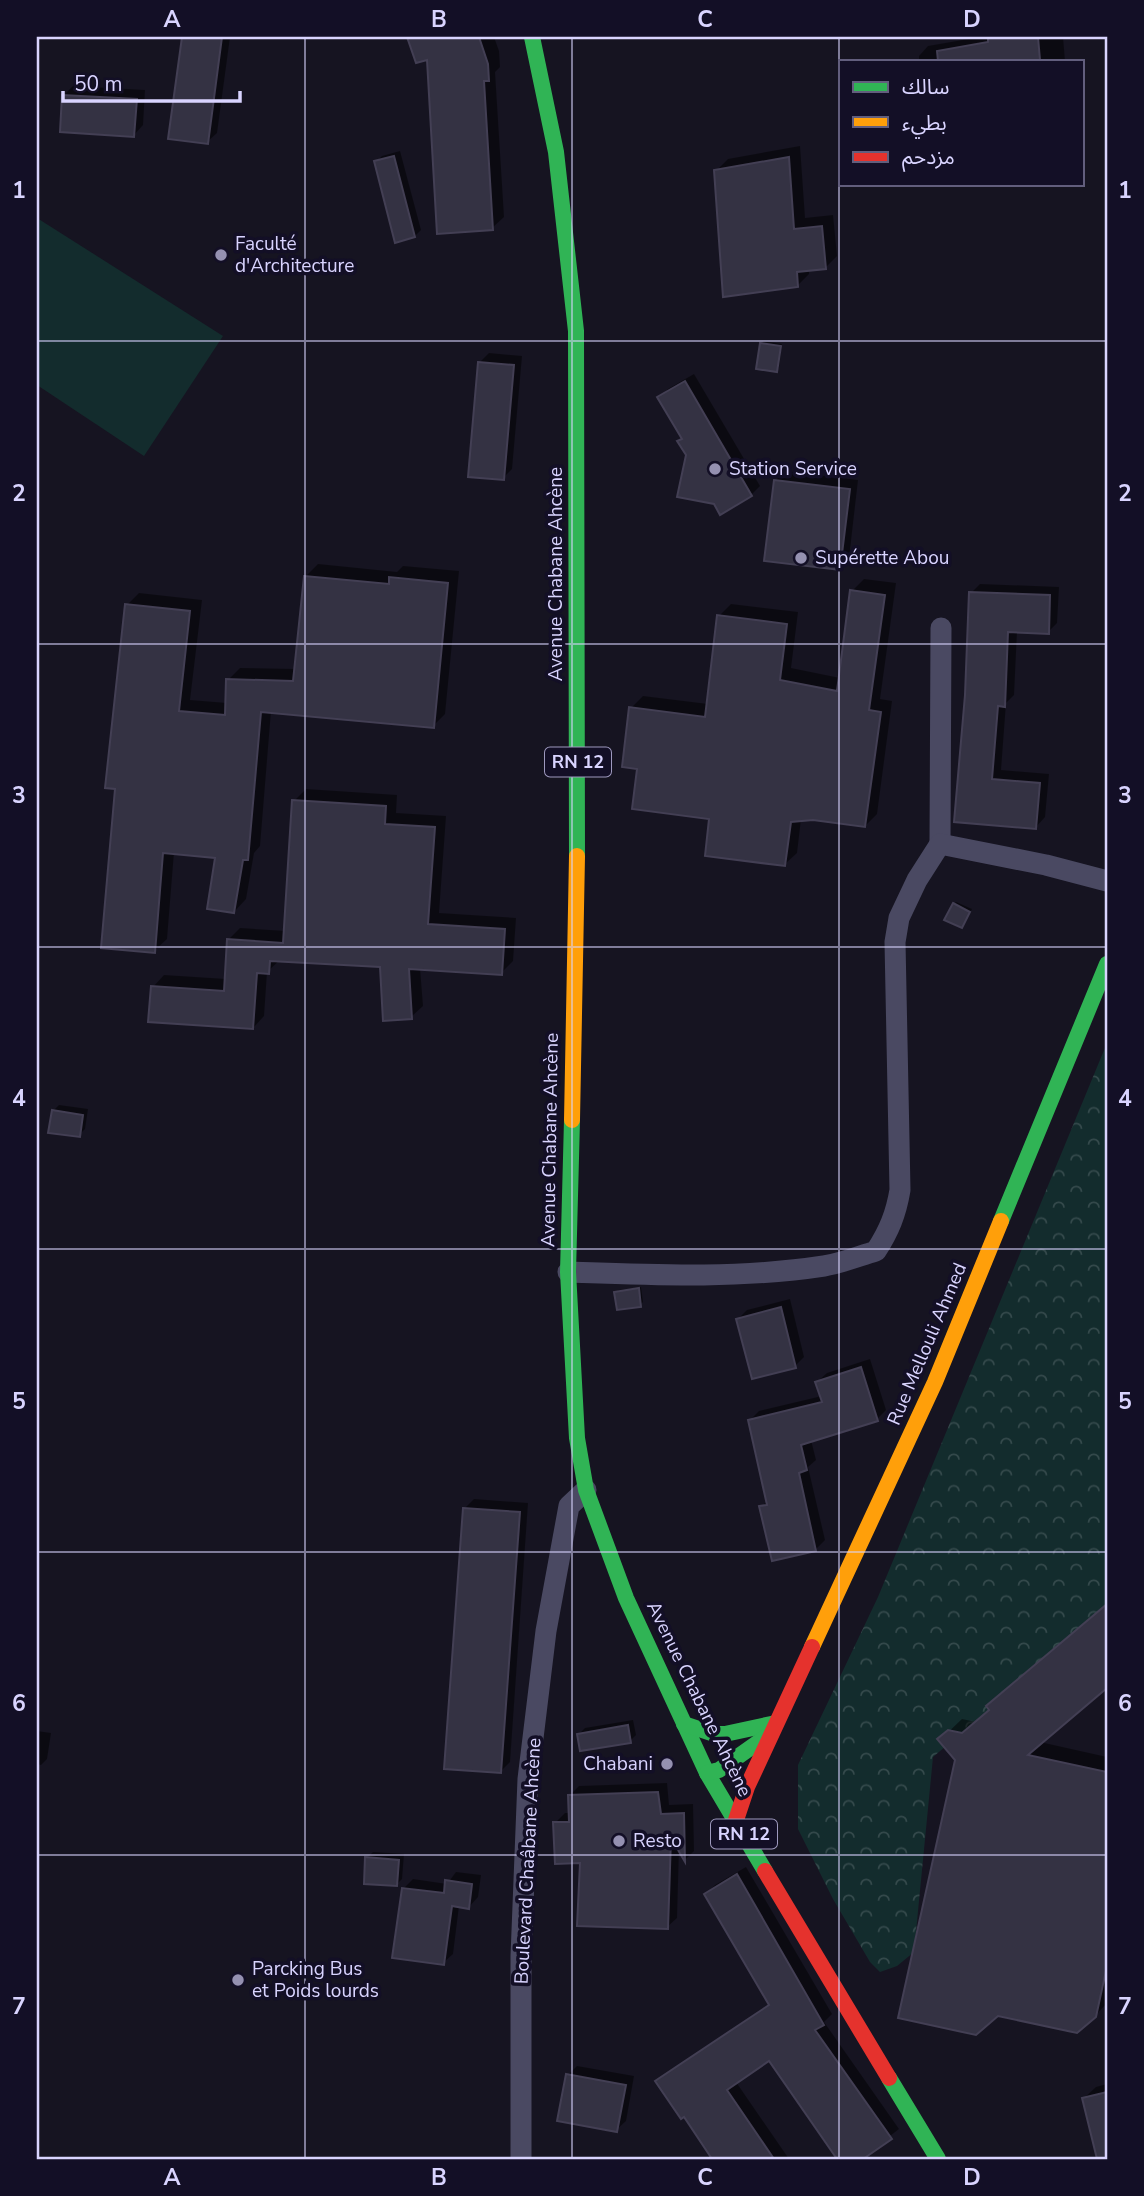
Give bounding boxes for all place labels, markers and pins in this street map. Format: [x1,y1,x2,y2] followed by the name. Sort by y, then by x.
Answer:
[235,231,354,279] place label: Faculté d'Architecture
[213,247,229,263] marker: Faculté d'Architecture
[729,456,857,482] place label: Station Service
[707,461,723,477] marker: Station Service
[815,545,949,571] place label: Supérette Abou
[793,550,809,566] marker: Supérette Abou
[583,1751,653,1777] place label: Chabani
[659,1756,675,1772] marker: Chabani
[633,1828,682,1854] place label: Resto
[611,1833,627,1849] marker: Resto
[252,1956,379,2004] place label: Parcking Bus et Poids lourds
[230,1972,246,1988] marker: Parcking Bus et Poids lourds

